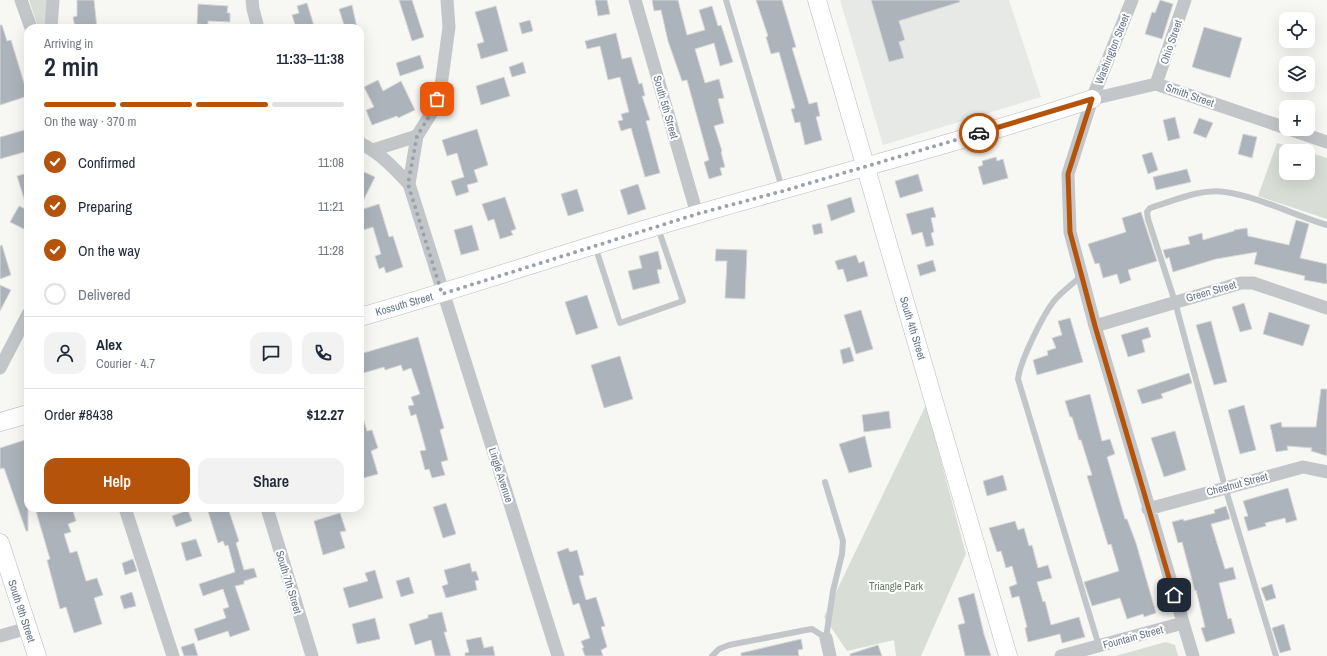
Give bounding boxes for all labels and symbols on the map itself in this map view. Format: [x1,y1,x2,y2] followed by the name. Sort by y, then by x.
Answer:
[1092,11,1133,86] street label: Washington Street
[1157,17,1185,66] street label: Ohio Street
[650,74,682,141] street label: South 5th Street
[1164,80,1216,110] street label: Smith Street
[420,82,454,116] pin
[959,113,999,153] courier
[1184,277,1238,305] street label: Green Street
[374,289,435,319] street label: Kossuth Street
[897,295,929,362] street label: South 4th Street
[486,446,516,504] street label: Lingle Avenue
[1205,469,1270,499] street label: Chestnut Street
[273,549,305,616] street label: South 7th Street
[5,578,39,645] street label: South 9th Street
[1157,578,1191,612] pin
[869,579,923,593] park label: Triangle Park
[1101,622,1165,652] street label: Fountain Street

